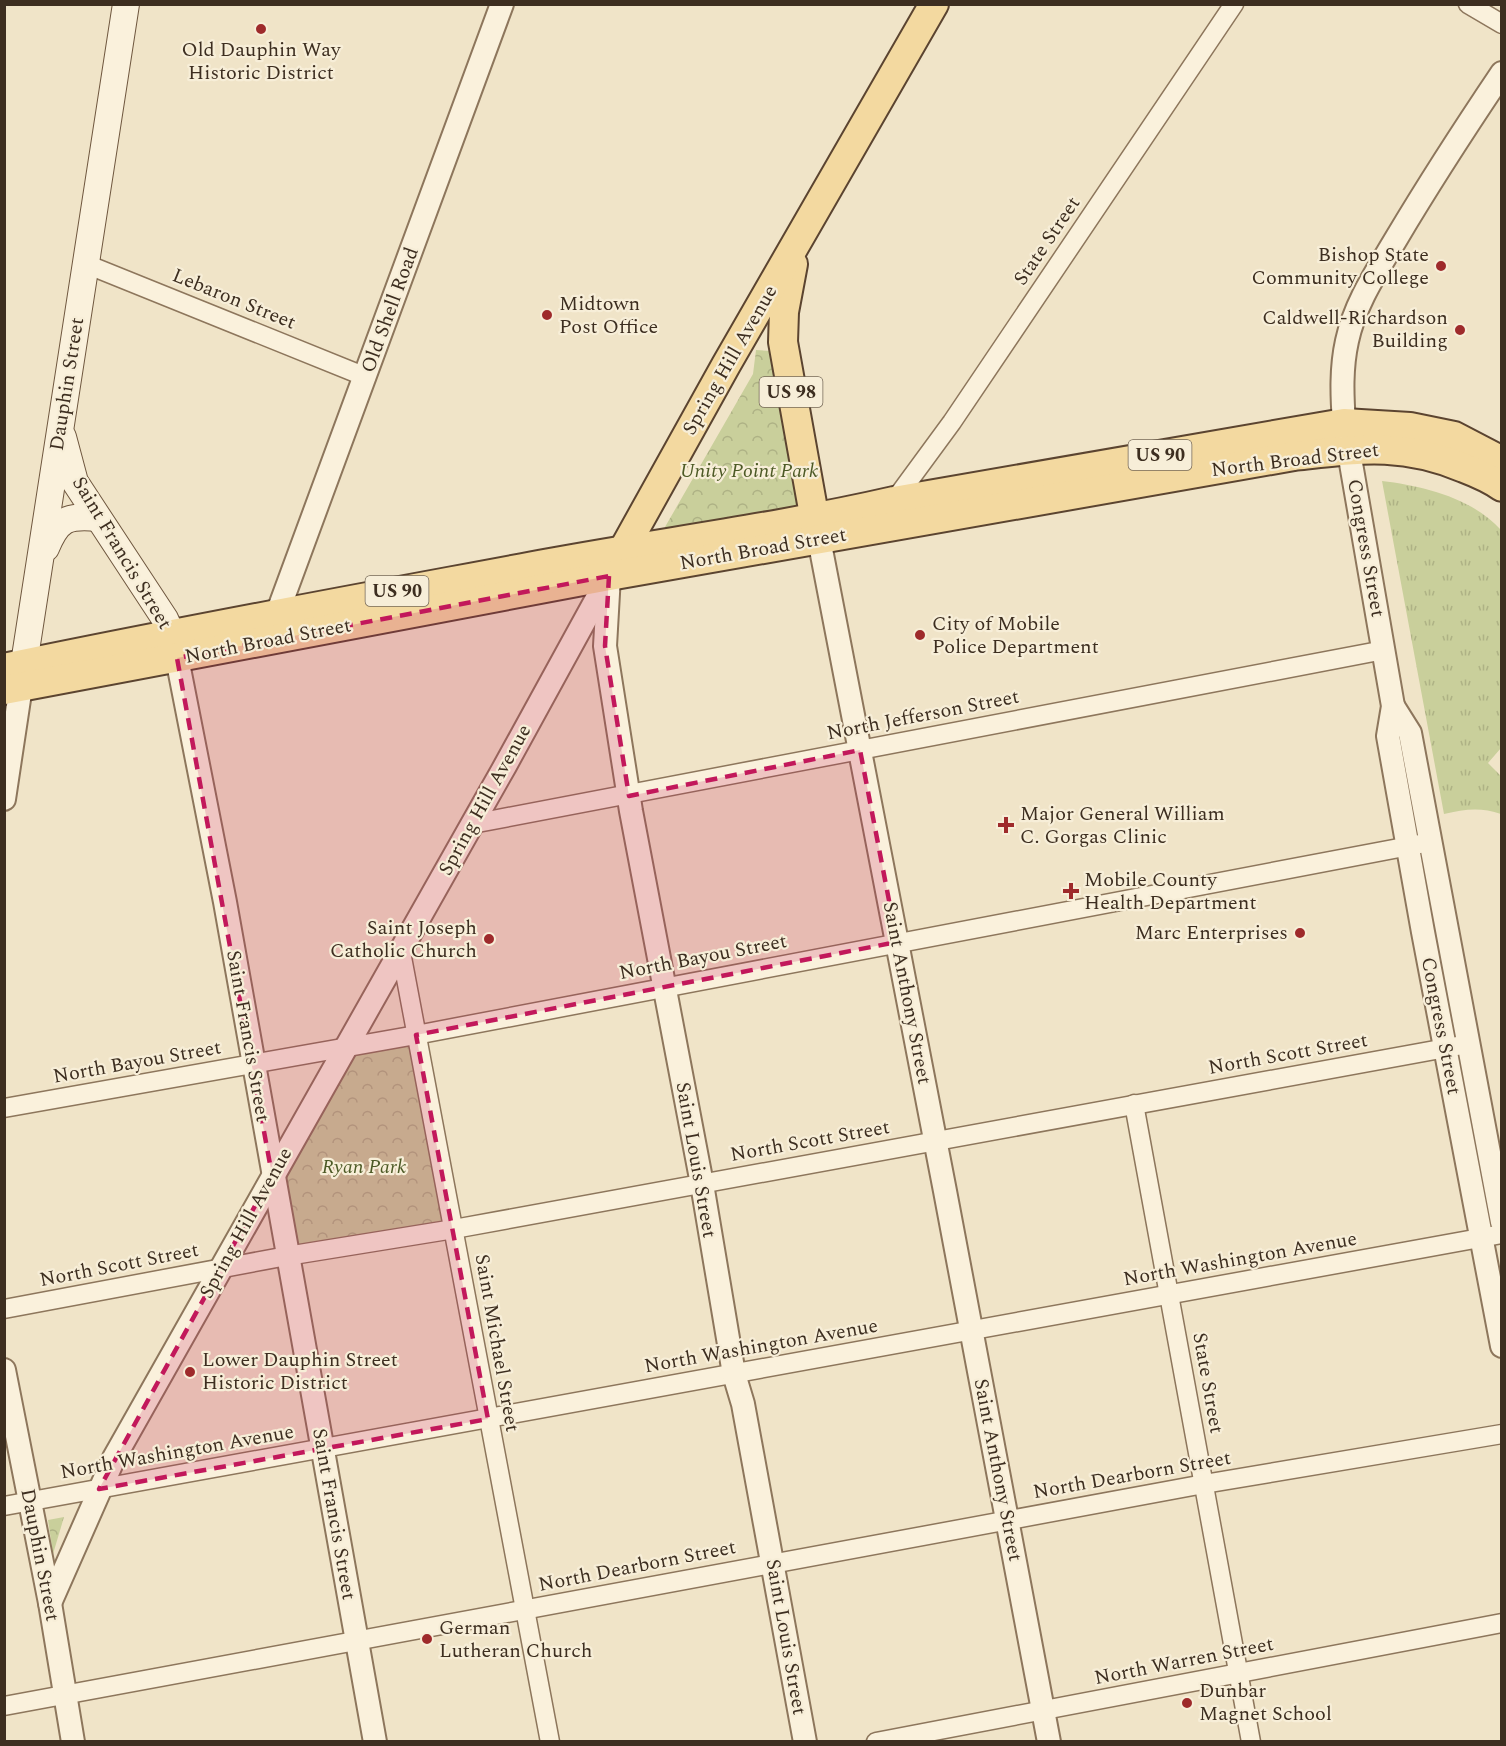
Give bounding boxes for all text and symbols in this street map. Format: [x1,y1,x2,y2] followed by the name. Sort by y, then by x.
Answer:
[254,22,268,36] marker: Old Dauphin Way Historic District
[182,35,342,88] place label: Old Dauphin Way Historic District
[1006,190,1088,292] street label: State Street
[1251,240,1429,293] place label: Bishop State Community College
[353,243,427,377] street label: Old Shell Road
[1434,259,1448,273] marker: Bishop State Community College
[168,261,300,337] street label: Lebaron Street
[675,279,785,441] street label: Spring Hill Avenue
[559,289,658,342] place label: Midtown Post Office
[1262,303,1448,356] place label: Caldwell-Richardson Building
[540,308,554,322] marker: Midtown Post Office
[42,315,92,453] street label: Dauphin Street
[1453,323,1467,337] marker: Caldwell-Richardson Building
[760,377,822,407] road number: US 98
[1209,435,1381,485] street label: North Broad Street
[1128,440,1192,470] road number: US 90
[680,456,819,486] park label: Unity Point Park
[64,471,180,635] street label: Saint Francis Street
[1339,477,1393,619] street label: Congress Street
[677,520,849,578] street label: North Broad Street
[366,576,428,606] road number: US 90
[932,609,1099,662] place label: City of Mobile Police Department
[182,610,354,672] street label: North Broad Street
[913,628,927,642] marker: City of Mobile Police Department
[824,682,1022,748] street label: North Jefferson Street
[431,719,539,881] street label: Spring Hill Avenue
[1020,799,1225,852] place label: Major General William C. Gorgas Clinic
[997,816,1015,834] marker: Major General William C. Gorgas Clinic
[1084,865,1256,918] place label: Mobile County Health Department
[1062,882,1080,900] marker: Mobile County Health Department
[875,899,939,1087] street label: Saint Anthony Street
[330,913,477,966] place label: Saint Joseph Catholic Church
[1135,918,1288,948] place label: Marc Enterprises
[617,926,789,988] street label: North Bayou Street
[1293,926,1307,940] marker: Marc Enterprises
[482,932,496,946] marker: Saint Joseph Catholic Church
[218,948,278,1124] street label: Saint Francis Street
[1413,955,1469,1097] street label: Congress Street
[1206,1025,1370,1083] street label: North Scott Street
[50,1032,224,1092] street label: North Bayou Street
[668,1080,724,1240] street label: Saint Louis Street
[728,1112,892,1170] street label: North Scott Street
[192,1142,300,1304] street label: Spring Hill Avenue
[322,1152,407,1182] park label: Ryan Park
[1121,1224,1359,1294] street label: North Washington Avenue
[37,1235,201,1295] street label: North Scott Street
[467,1252,527,1434] street label: Saint Michael Street
[642,1311,880,1381] street label: North Washington Avenue
[1184,1330,1232,1436] street label: State Street
[202,1345,398,1398] place label: Lower Dauphin Street Historic District
[183,1365,197,1379] marker: Lower Dauphin Street Historic District
[966,1376,1030,1564] street label: Saint Anthony Street
[58,1417,296,1487] street label: North Washington Avenue
[304,1426,364,1602] street label: Saint Francis Street
[1031,1443,1233,1507] street label: North Dearborn Street
[12,1486,68,1624] street label: Dauphin Street
[536,1532,738,1600] street label: North Dearborn Street
[758,1557,814,1717] street label: Saint Louis Street
[439,1613,592,1666] place label: German Lutheran Church
[1092,1629,1276,1693] street label: North Warren Street
[420,1632,434,1646] marker: German Lutheran Church
[1199,1676,1332,1729] place label: Dunbar Magnet School
[1180,1696,1194,1710] marker: Dunbar Magnet School

